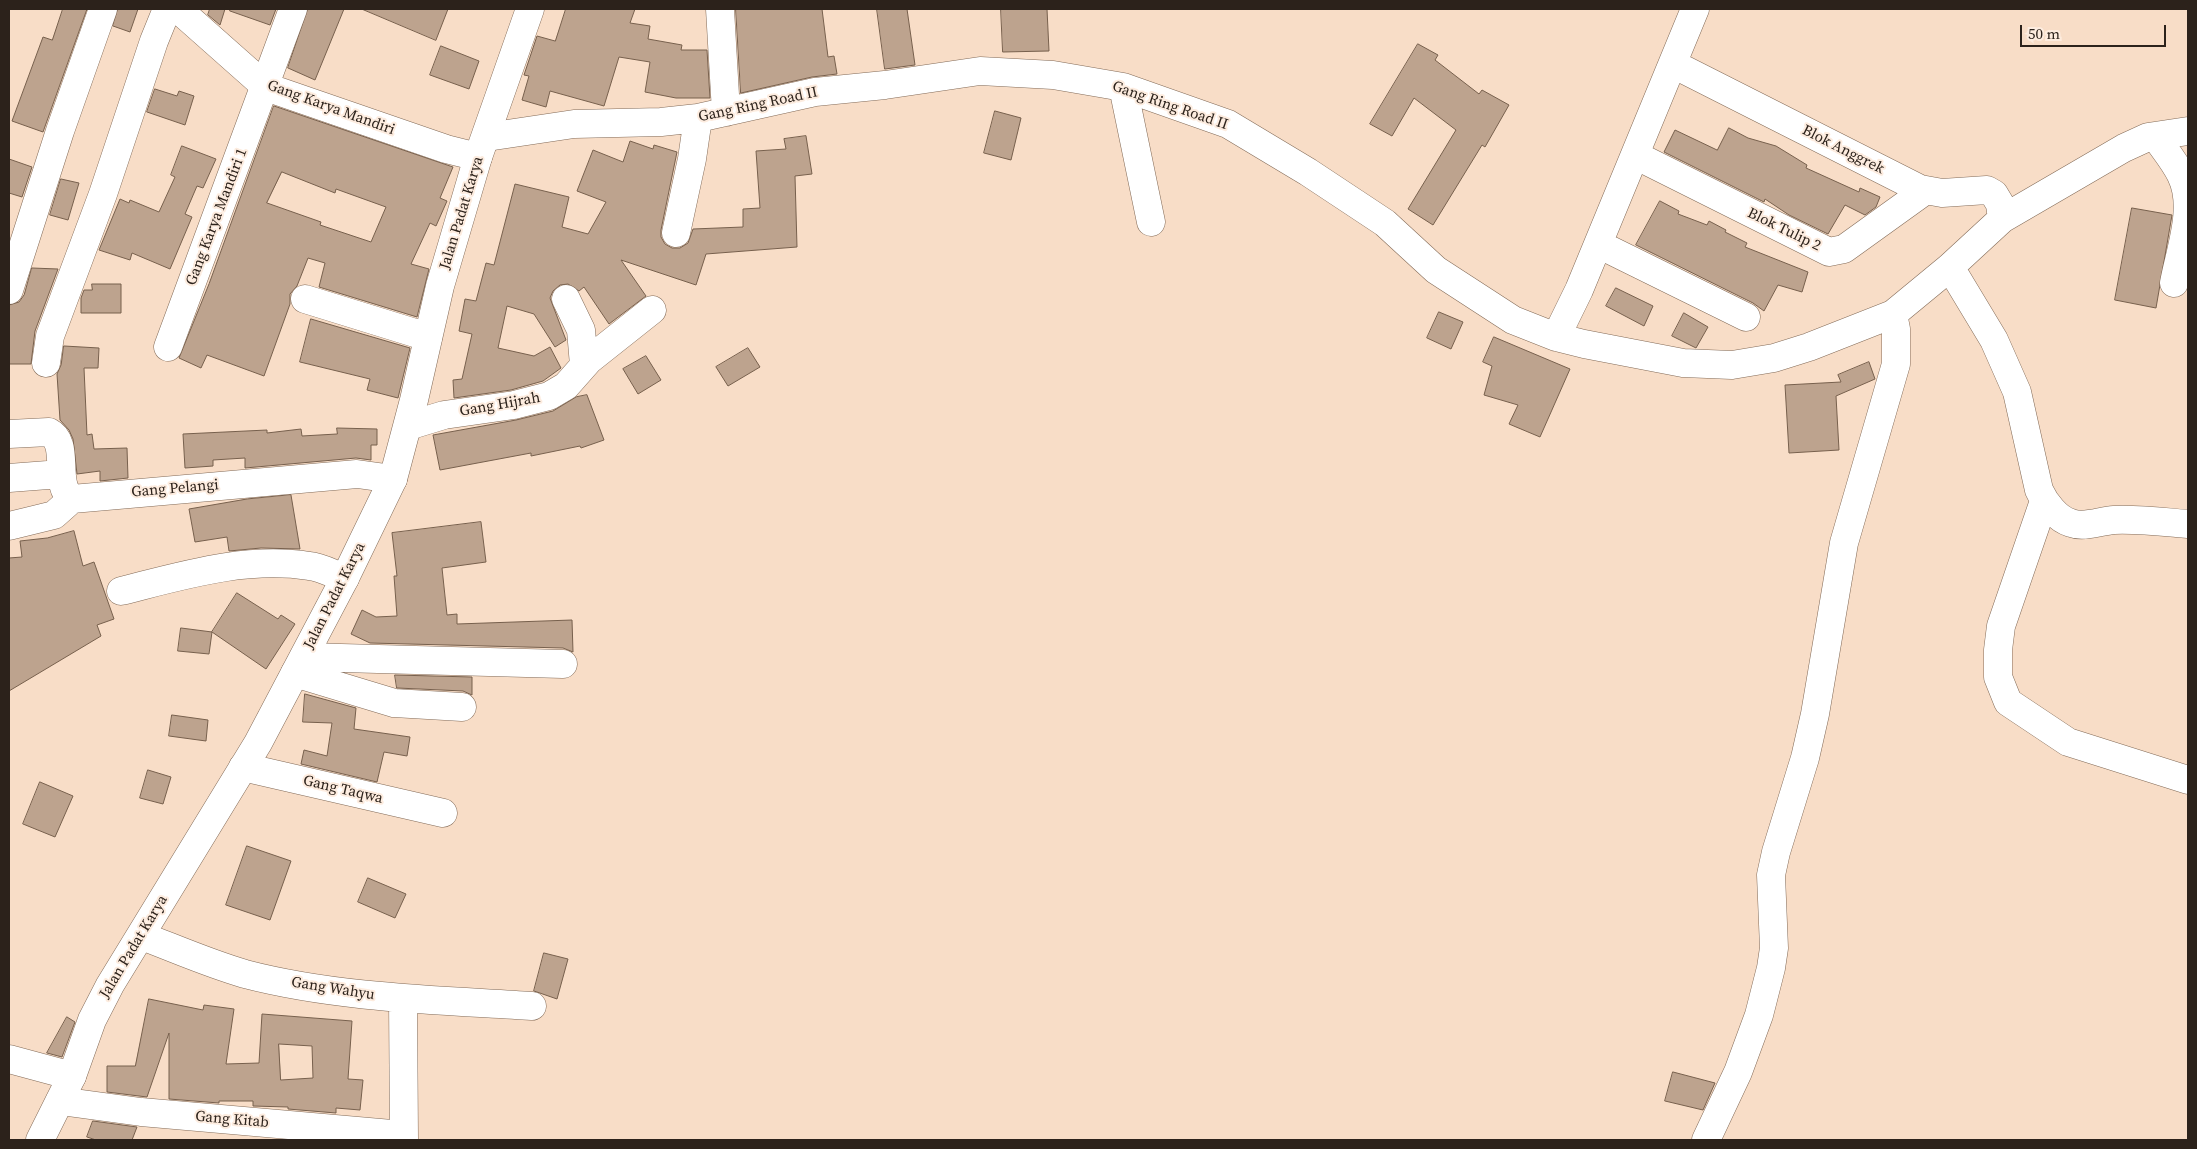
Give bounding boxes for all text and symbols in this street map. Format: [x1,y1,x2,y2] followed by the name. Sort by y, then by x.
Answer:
[2022,15,2168,47] scale bar
[2028,23,2060,44] text: 50 m
[265,77,397,139] street label: Gang Karya Mandiri
[1110,78,1230,134] street label: Gang Ring Road II
[697,84,819,126] street label: Gang Ring Road II
[1799,122,1887,178] street label: Blok Anggrek
[183,146,251,288] street label: Gang Karya Mandiri 1
[436,154,488,272] street label: Jalan Padat Karya
[1744,204,1824,256] street label: Blok Tulip 2
[458,389,542,421] street label: Gang Hijrah
[131,476,219,502] street label: Gang Pelangi
[300,540,370,652] street label: Jalan Padat Karya
[301,772,385,808] street label: Gang Taqwa
[96,892,172,1002] street label: Jalan Padat Karya
[290,974,376,1004] street label: Gang Wahyu
[194,1108,270,1132] street label: Gang Kitab

